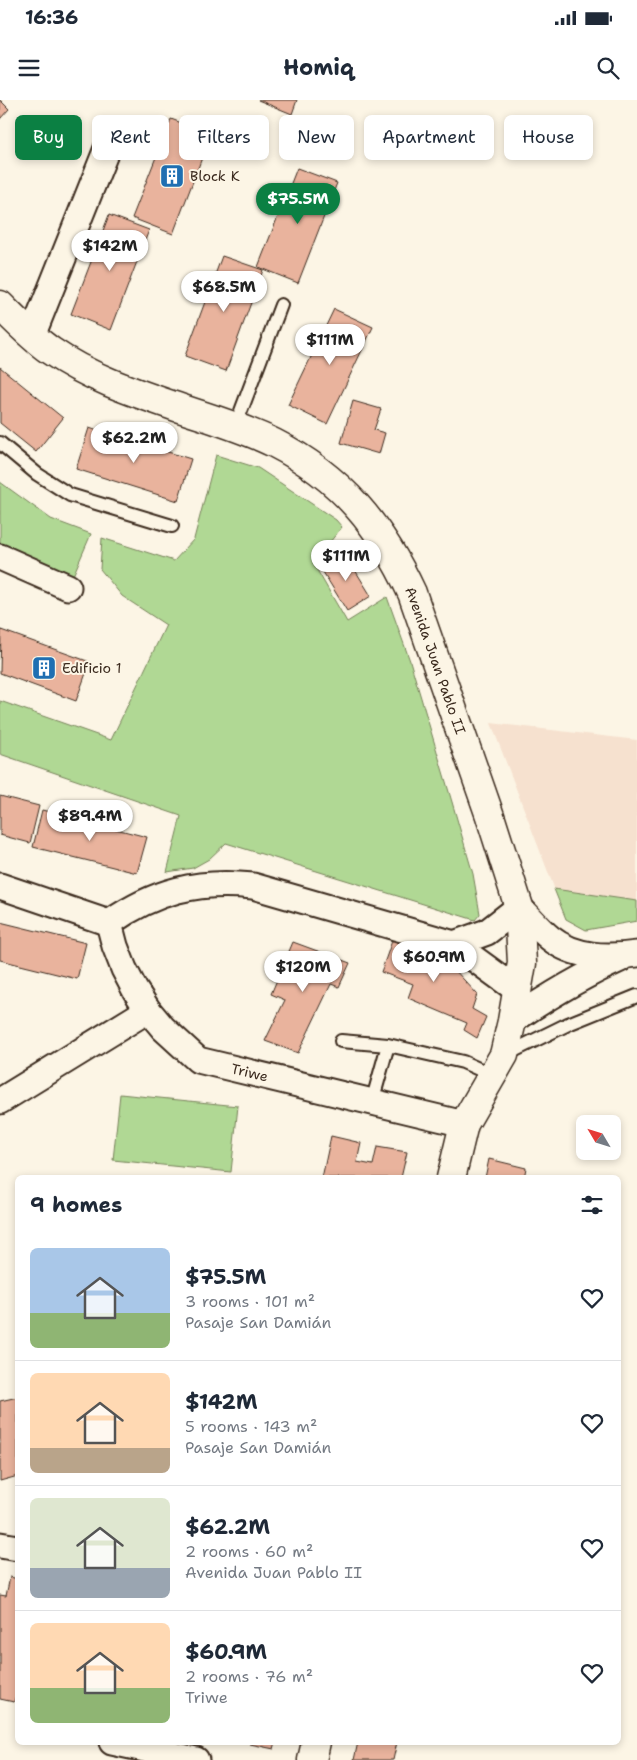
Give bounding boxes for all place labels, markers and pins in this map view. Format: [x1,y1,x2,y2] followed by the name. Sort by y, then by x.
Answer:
[159,163,185,189] building icon: Block K
[190,167,240,185] place label: Block K
[257,182,339,225] pin: $75.5M
[75,230,145,272] pin: $142M
[183,270,265,313] pin: $68.5M
[295,324,365,366] pin: $111M
[93,422,175,464] pin: $62.2M
[311,540,381,582] pin: $111M
[31,655,57,681] building icon: Edificio 1
[62,659,122,677] place label: Edificio 1
[49,800,131,842] pin: $89.4M
[393,940,475,983] pin: $60.9M
[268,950,338,993] pin: $120M

